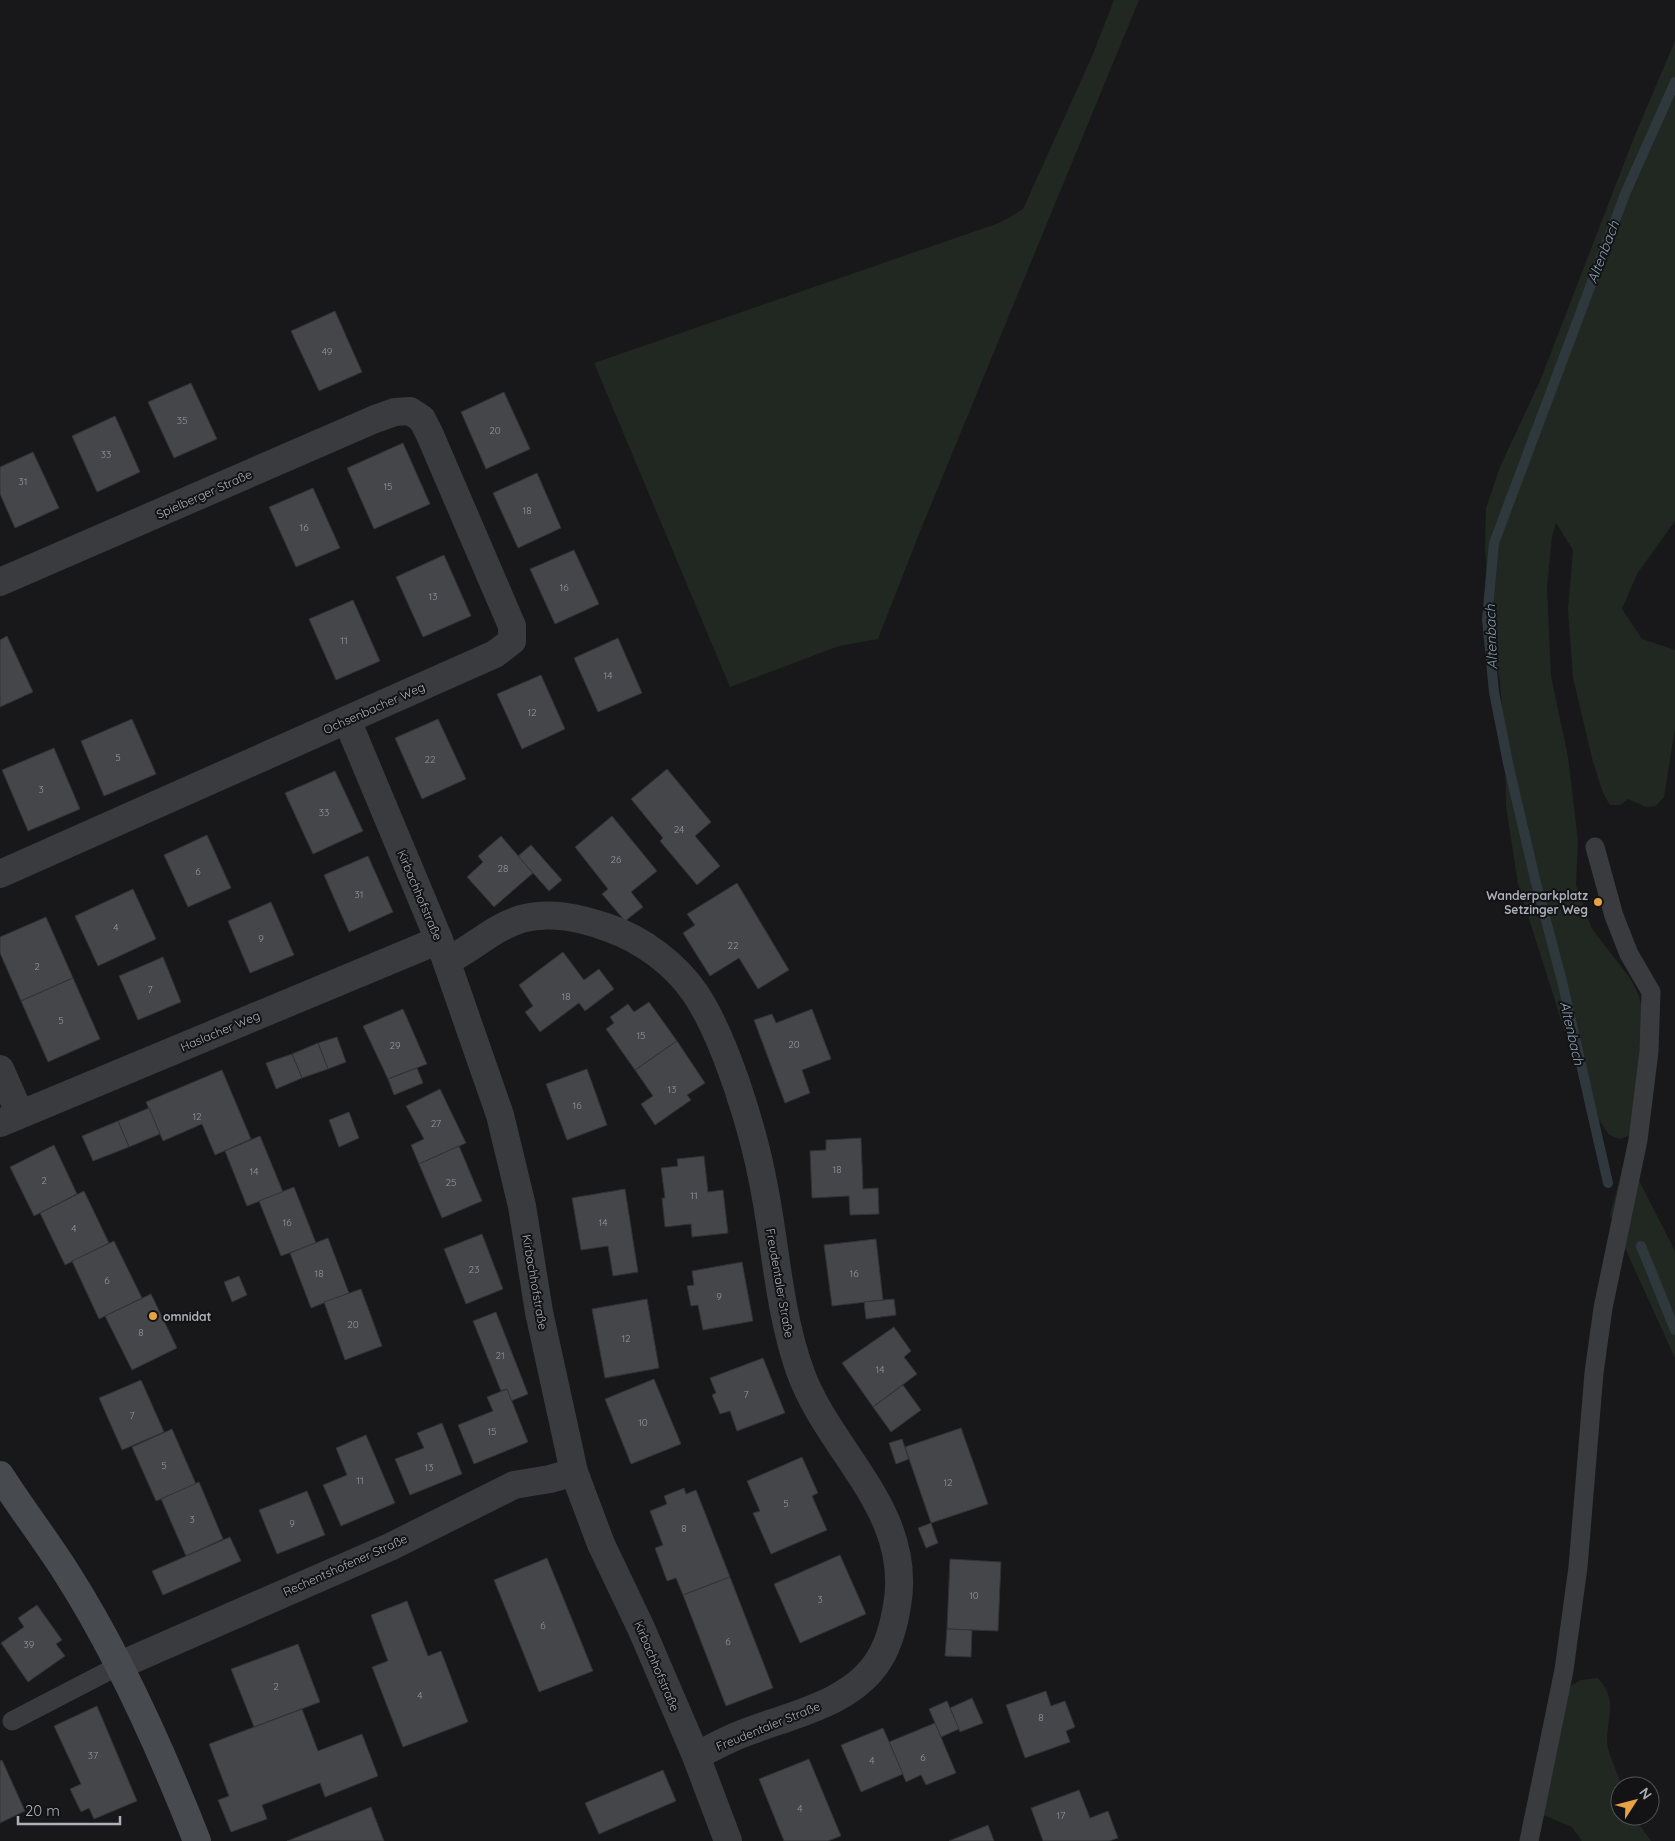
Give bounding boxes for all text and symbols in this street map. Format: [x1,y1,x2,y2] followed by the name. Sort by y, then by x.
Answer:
[1583,217,1623,286] water label: Altenbach
[322,345,333,358] house number: 49
[177,414,187,427] house number: 35
[489,424,501,437] house number: 20
[101,448,111,461] house number: 33
[154,466,254,522] street label: Spielberger Straße
[19,475,27,488] house number: 31
[383,480,393,493] house number: 15
[522,504,532,517] house number: 18
[299,521,309,534] house number: 16
[559,581,569,594] house number: 16
[429,590,437,603] house number: 13
[1481,603,1501,670] water label: Altenbach
[340,634,348,647] house number: 11
[604,669,612,682] house number: 14
[321,679,427,737] street label: Ochsenbacher Weg
[527,706,537,719] house number: 12
[115,751,121,764] house number: 5
[424,753,436,766] house number: 22
[38,783,44,796] house number: 3
[319,806,329,819] house number: 33
[674,823,684,836] house number: 24
[394,848,446,943] street label: Kirbachhofstraße
[611,853,622,866] house number: 26
[498,862,508,875] house number: 28
[195,865,201,878] house number: 6
[355,888,363,901] house number: 31
[1486,888,1588,917] place label: Wanderparkplatz Setzinger Weg
[1592,896,1604,908] marker: Wanderparkplatz Setzinger Weg
[113,921,119,934] house number: 4
[258,932,264,945] house number: 9
[727,939,739,952] house number: 22
[34,960,40,973] house number: 2
[147,983,153,996] house number: 7
[561,990,571,1003] house number: 18
[1556,999,1588,1068] water label: Altenbach
[178,1008,262,1054] street label: Haslacher Weg
[58,1014,64,1027] house number: 5
[636,1029,646,1042] house number: 15
[788,1038,800,1051] house number: 20
[389,1039,401,1052] house number: 29
[668,1083,676,1096] house number: 13
[572,1099,582,1112] house number: 16
[192,1110,202,1123] house number: 12
[431,1117,441,1130] house number: 27
[832,1163,842,1176] house number: 18
[250,1165,258,1178] house number: 14
[41,1174,47,1187] house number: 2
[446,1176,457,1189] house number: 25
[690,1189,698,1202] house number: 11
[282,1216,292,1229] house number: 16
[599,1216,607,1229] house number: 14
[71,1222,77,1235] house number: 4
[763,1227,797,1339] street label: Freudentaler Straße
[519,1233,551,1331] street label: Kirbachhofstraße
[469,1263,479,1276] house number: 23
[314,1267,324,1280] house number: 18
[849,1267,859,1280] house number: 16
[104,1274,110,1287] house number: 6
[716,1290,722,1303] house number: 9
[163,1309,212,1324] place label: omnidat
[147,1310,159,1322] marker: omnidat
[347,1318,359,1331] house number: 20
[138,1326,144,1339] house number: 8
[621,1332,631,1345] house number: 12
[495,1349,505,1362] house number: 21
[876,1363,884,1376] house number: 14
[743,1388,749,1401] house number: 7
[129,1409,135,1422] house number: 7
[638,1416,648,1429] house number: 10
[487,1425,497,1438] house number: 15
[161,1459,167,1472] house number: 5
[425,1461,433,1474] house number: 13
[356,1474,364,1487] house number: 11
[943,1476,953,1489] house number: 12
[783,1497,789,1510] house number: 5
[189,1513,195,1526] house number: 3
[289,1517,295,1530] house number: 9
[681,1522,687,1535] house number: 8
[281,1531,410,1599] street label: Rechentshofener Straße
[969,1589,979,1602] house number: 10
[817,1593,823,1606] house number: 3
[540,1619,546,1632] house number: 6
[631,1619,683,1714] street label: Kirbachhofstraße
[725,1635,731,1648] house number: 6
[24,1638,35,1651] house number: 39
[273,1680,279,1693] house number: 2
[417,1689,423,1702] house number: 4
[714,1698,822,1754] street label: Freudentaler Straße
[1038,1711,1044,1724] house number: 8
[88,1749,98,1762] house number: 37
[920,1751,926,1764] house number: 6
[869,1754,875,1767] house number: 4
[1610,1776,1660,1826] north arrow
[1635,1784,1656,1803] text: N
[18,1794,120,1826] scale bar
[25,1801,60,1820] text: 20 m
[797,1802,803,1815] house number: 4
[1057,1809,1065,1822] house number: 17

